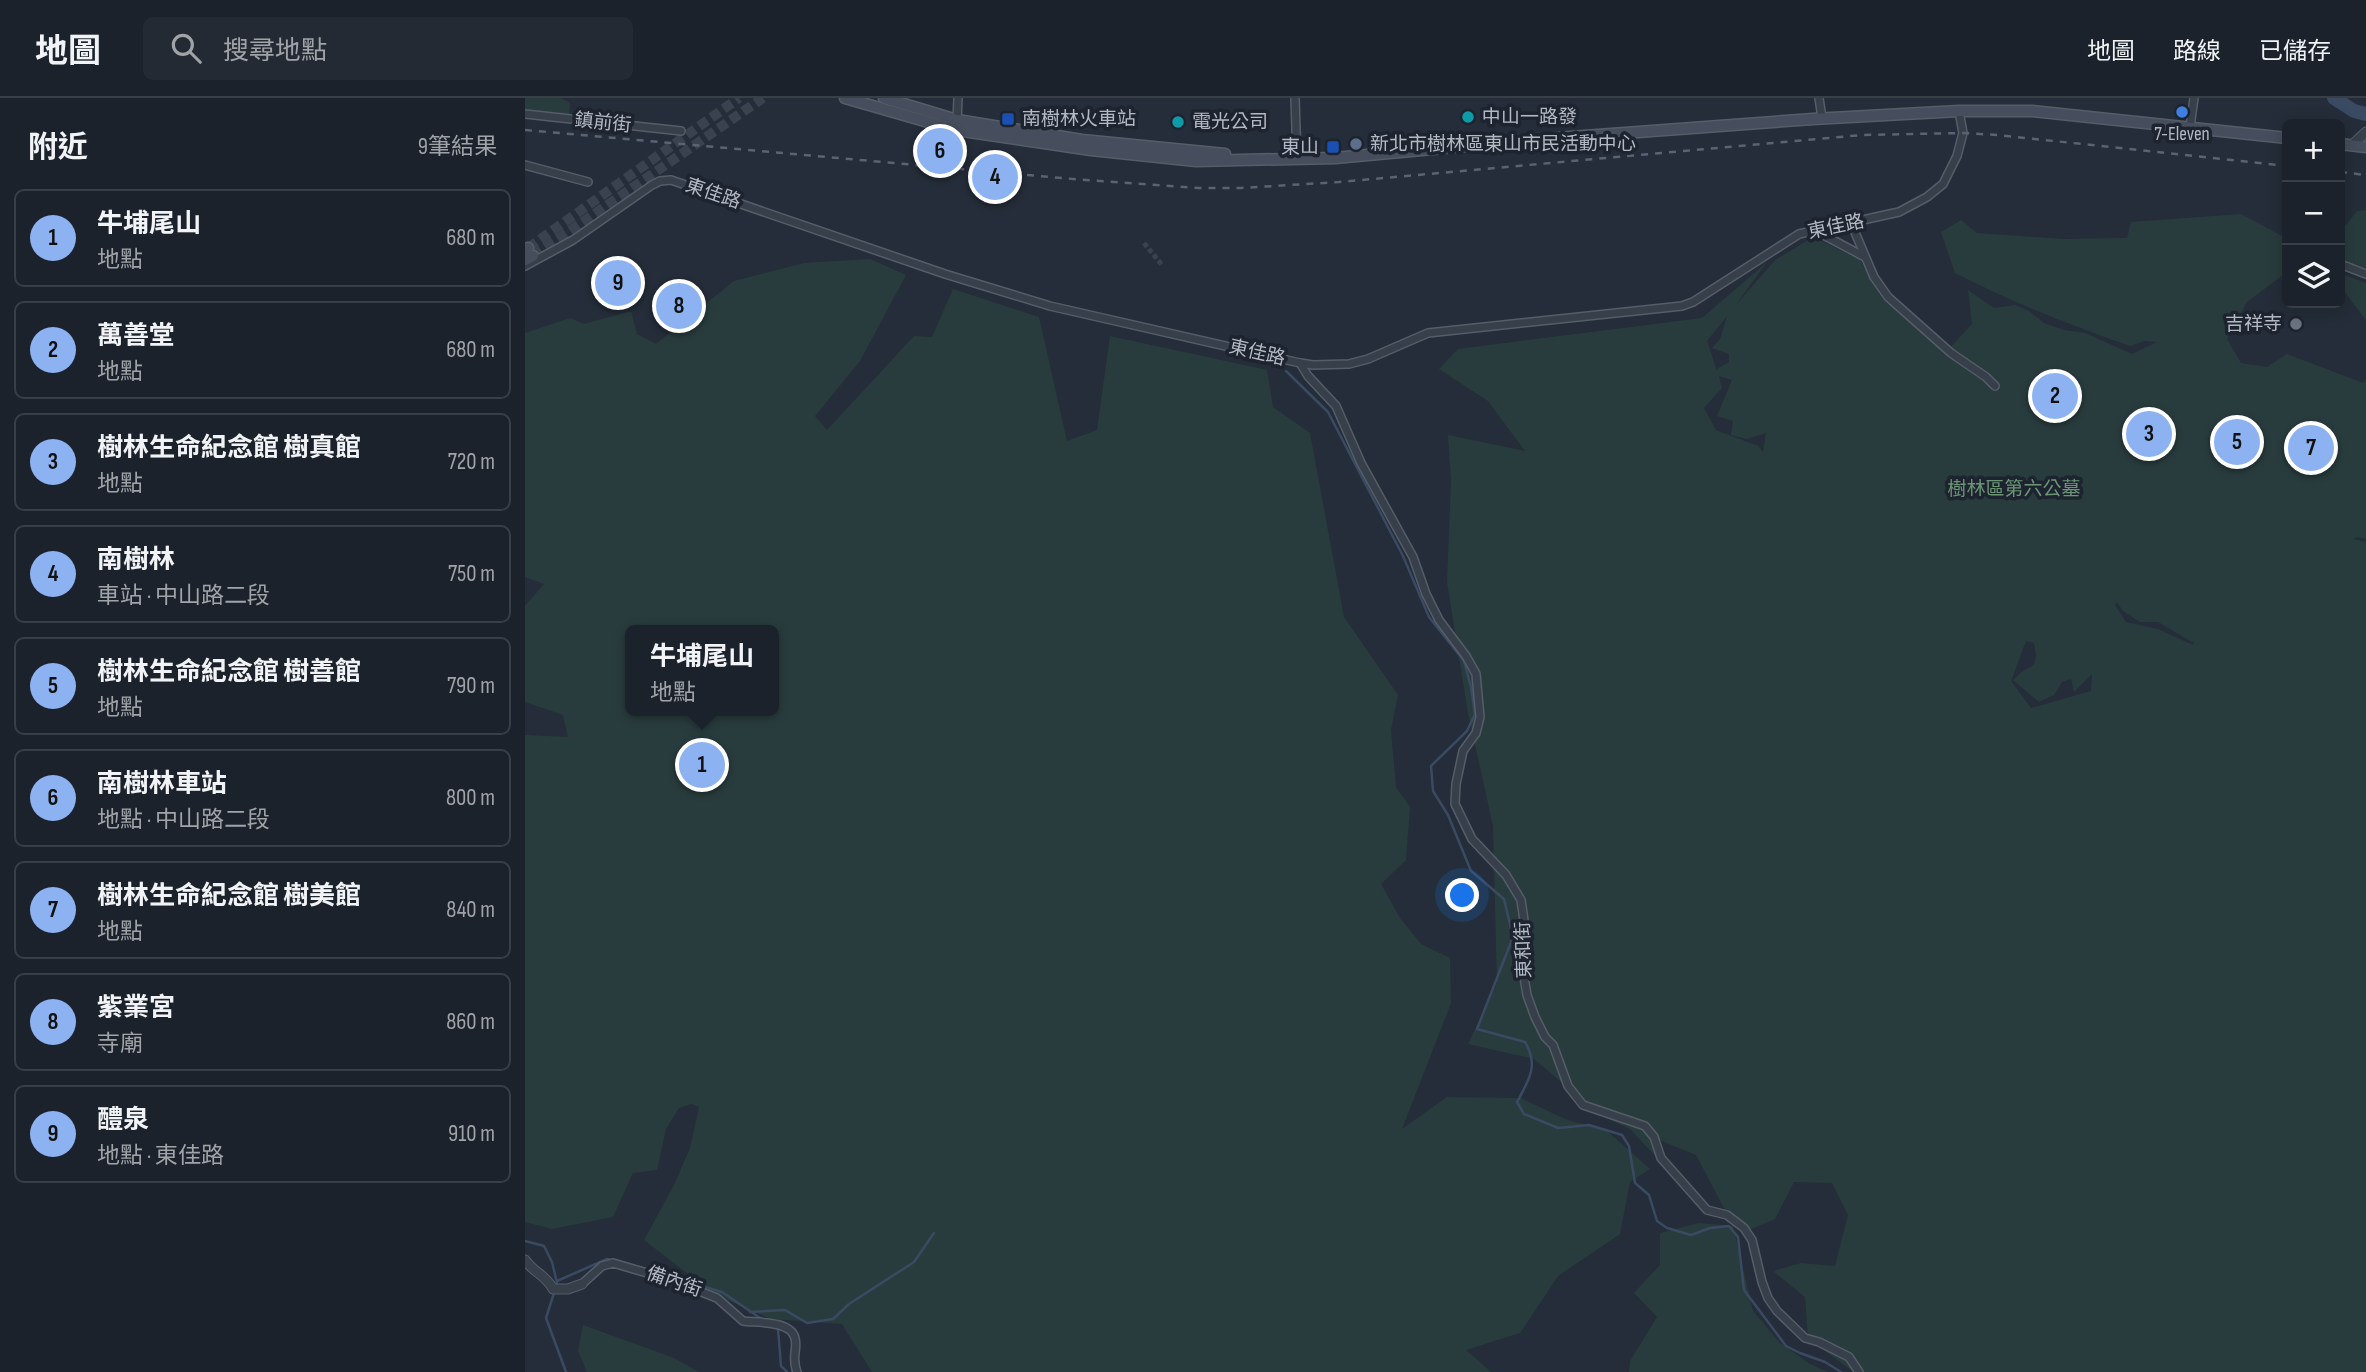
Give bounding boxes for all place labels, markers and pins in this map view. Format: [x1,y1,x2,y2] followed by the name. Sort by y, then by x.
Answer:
[2174,104,2190,120] marker: 7-Eleven
[1482,106,1577,129] place label: 中山一路發
[1022,108,1136,131] place label: 南樹林火車站
[1460,109,1476,125] marker: 中山一路發
[1000,111,1016,127] marker: 南樹林火車站
[1192,111,1268,134] place label: 電光公司
[1170,114,1186,130] marker: 電光公司
[2154,123,2210,146] place label: 7-Eleven
[917,125,963,177] pin: 6
[1370,133,1636,156] place label: 新北市樹林區東山市民活動中心
[1281,136,1319,159] place label: 東山
[1348,136,1364,152] marker: 新北市樹林區東山市民活動中心
[1325,139,1341,155] marker: 東山
[972,151,1018,203] pin: 4
[595,257,641,309] pin: 9
[656,280,702,332] pin: 8
[2225,313,2282,336] place label: 吉祥寺
[2288,316,2304,332] marker: 吉祥寺
[2032,370,2078,422] pin: 2
[2126,408,2172,460] pin: 3
[2214,416,2260,468] pin: 5
[2288,422,2334,474] pin: 7
[679,739,725,791] pin: 1

